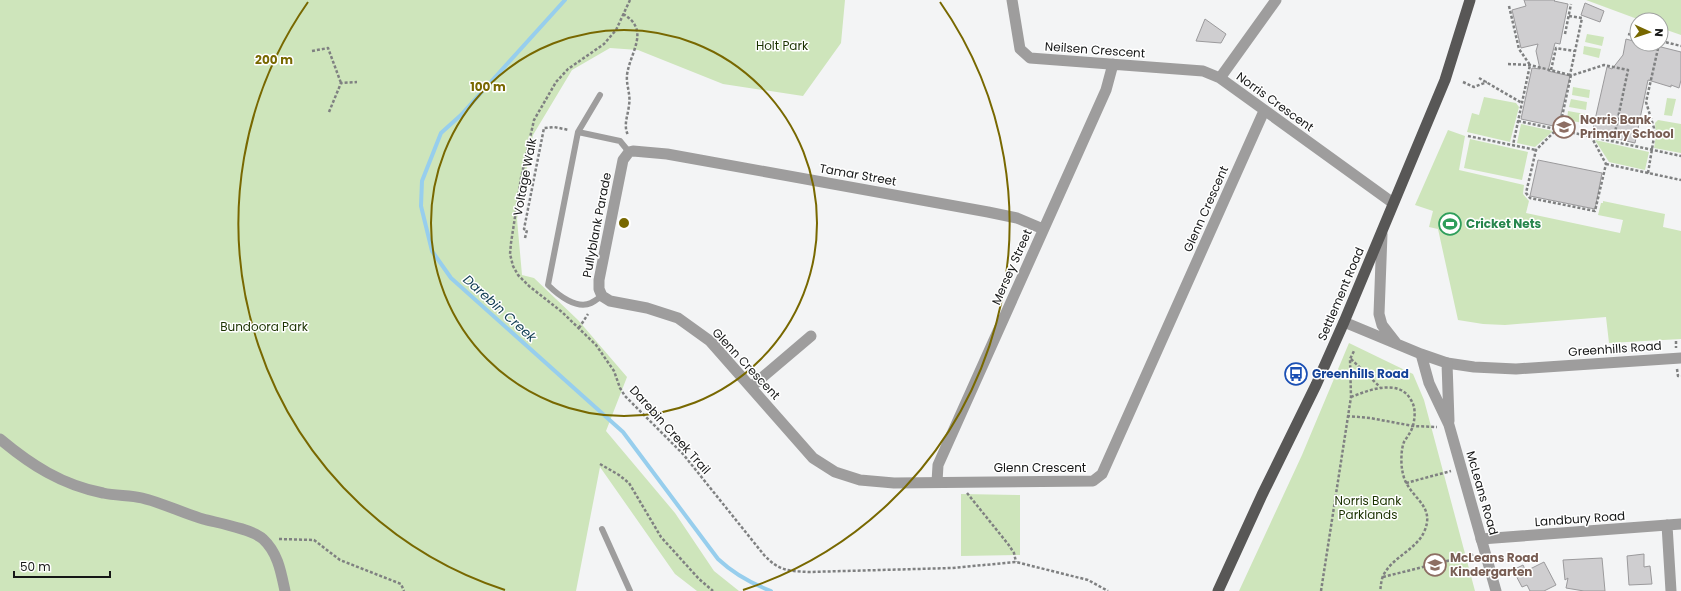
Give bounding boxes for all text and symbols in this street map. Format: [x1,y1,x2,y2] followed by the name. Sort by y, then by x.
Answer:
[1629,12,1669,52] north arrow
[1651,28,1667,37] text: N
[756,37,809,54] park label: Holt Park
[1044,38,1146,61] street label: Neilsen Crescent
[255,51,293,68] text: 200 m
[1233,68,1317,135] street label: Norris Crescent
[470,78,506,95] text: 100 m
[1580,111,1674,142] place label: Norris Bank Primary School
[1551,114,1577,140] school or university icon: Norris Bank Primary School
[509,136,541,217] street label: Voltage Walk
[818,159,898,190] street label: Tamar Street
[1179,163,1232,255] street label: Glenn Crescent
[578,171,615,279] street label: Pullyblank Parade
[1437,211,1463,237] sports icon: Cricket Nets
[1466,215,1542,232] place label: Cricket Nets
[617,216,631,230] centre of rings
[987,226,1036,307] street label: Mersey Street
[1313,245,1368,343] street label: Settlement Road
[459,270,541,347] water label: Darebin Creek
[220,318,309,335] park label: Bundoora Park
[709,324,784,403] street label: Glenn Crescent
[1568,337,1662,360] street label: Greenhills Road
[1283,361,1309,387] bus stop icon: Greenhills Road
[1312,365,1409,382] place label: Greenhills Road
[626,382,715,478] street label: Darebin Creek Trail
[1462,449,1503,537] street label: McLeans Road
[994,459,1086,476] street label: Glenn Crescent
[1335,492,1402,523] park label: Norris Bank Parklands
[1534,507,1626,530] street label: Landbury Road
[1450,549,1539,580] place label: McLeans Road Kindergarten
[1422,552,1448,578] school or university icon: McLeans Road Kindergarten
[14,553,110,579] scale bar
[20,558,51,575] text: 50 m

